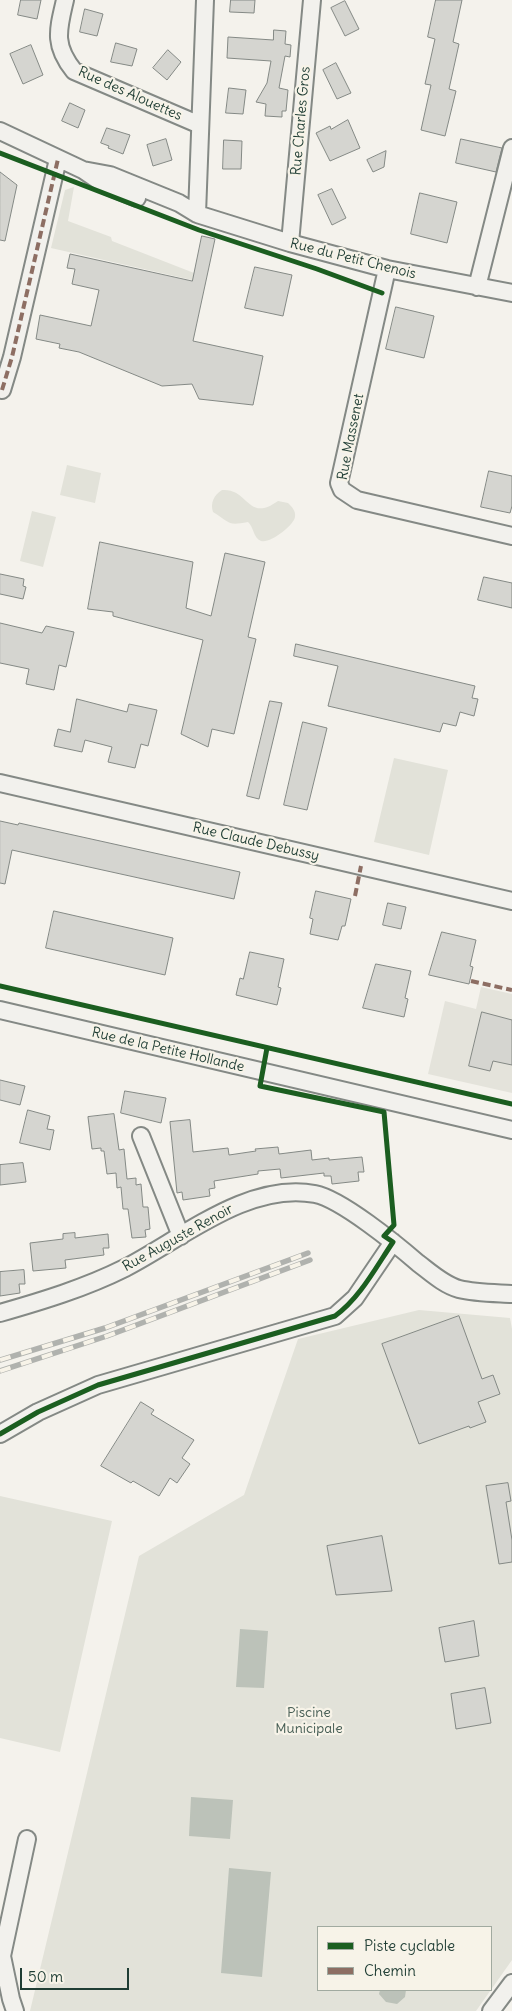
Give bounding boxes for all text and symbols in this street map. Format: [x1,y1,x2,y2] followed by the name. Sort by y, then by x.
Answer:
[75,64,185,124] street label: Rue des Alouettes
[288,66,314,176] street label: Rue Charles Gros
[288,235,418,283] street label: Rue du Petit Chenois
[334,392,368,482] street label: Rue Massenet
[191,819,321,865] street label: Rue Claude Debussy
[90,1024,246,1076] street label: Rue de la Petite Hollande
[120,1201,236,1275] street label: Rue Auguste Renoir
[275,1705,343,1738] park label: Piscine Municipale
[317,1926,492,1991] legend
[364,1936,455,1955] text: Piste cyclable
[22,1958,131,1990] scale bar
[364,1961,416,1980] text: Chemin
[28,1967,63,1986] text: 50 m

